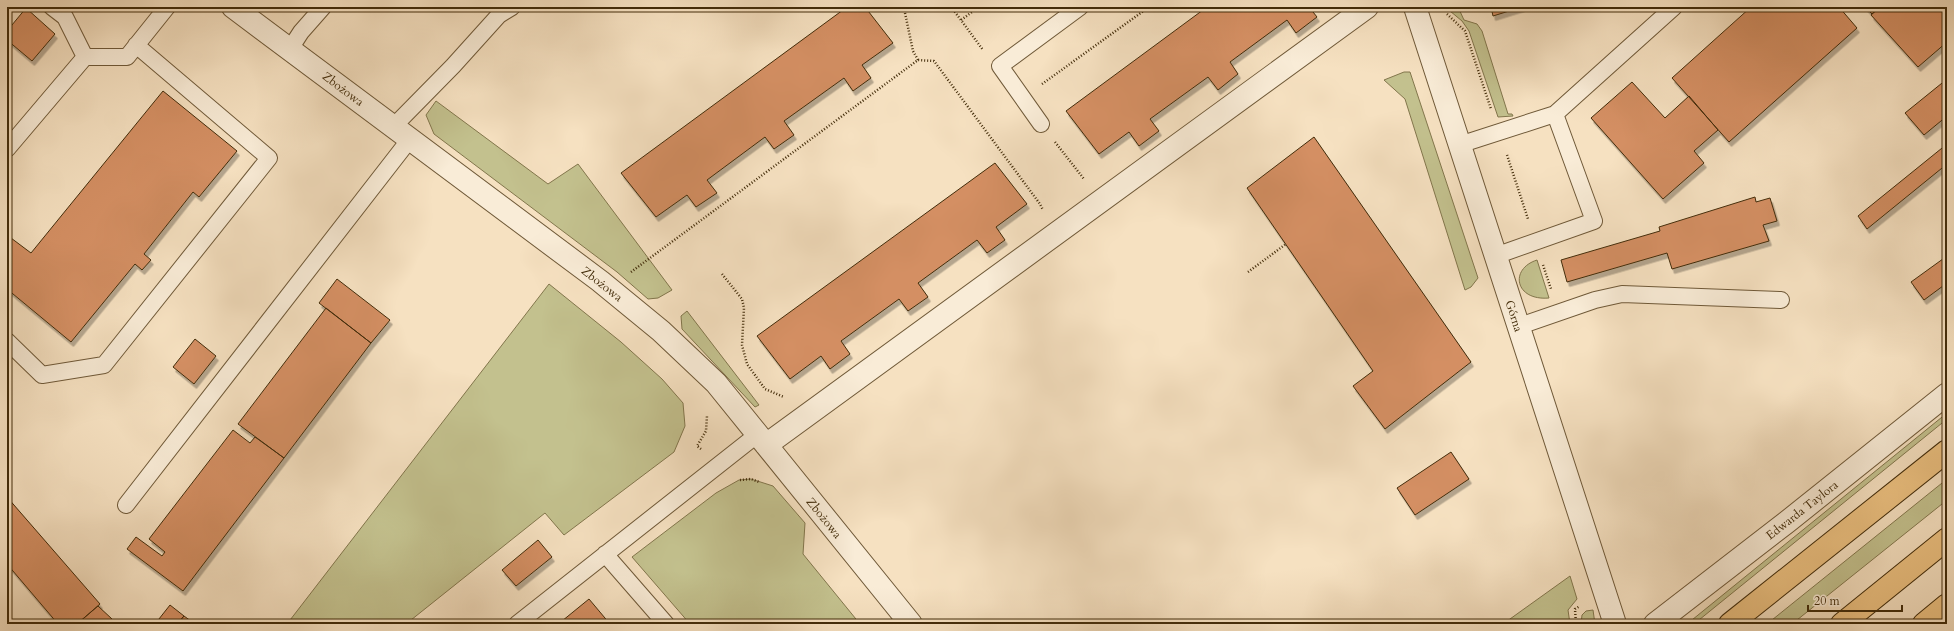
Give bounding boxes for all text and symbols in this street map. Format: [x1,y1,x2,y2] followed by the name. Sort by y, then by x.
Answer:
[319,68,368,110] street label: Zbożowa
[578,263,627,306] street label: Zbożowa
[1501,298,1527,335] street label: Górna
[1763,476,1842,543] street label: Edwarda Taylora
[803,494,846,542] street label: Zbożowa
[1808,587,1902,613] scale bar
[1814,593,1841,609] text: 20 m

